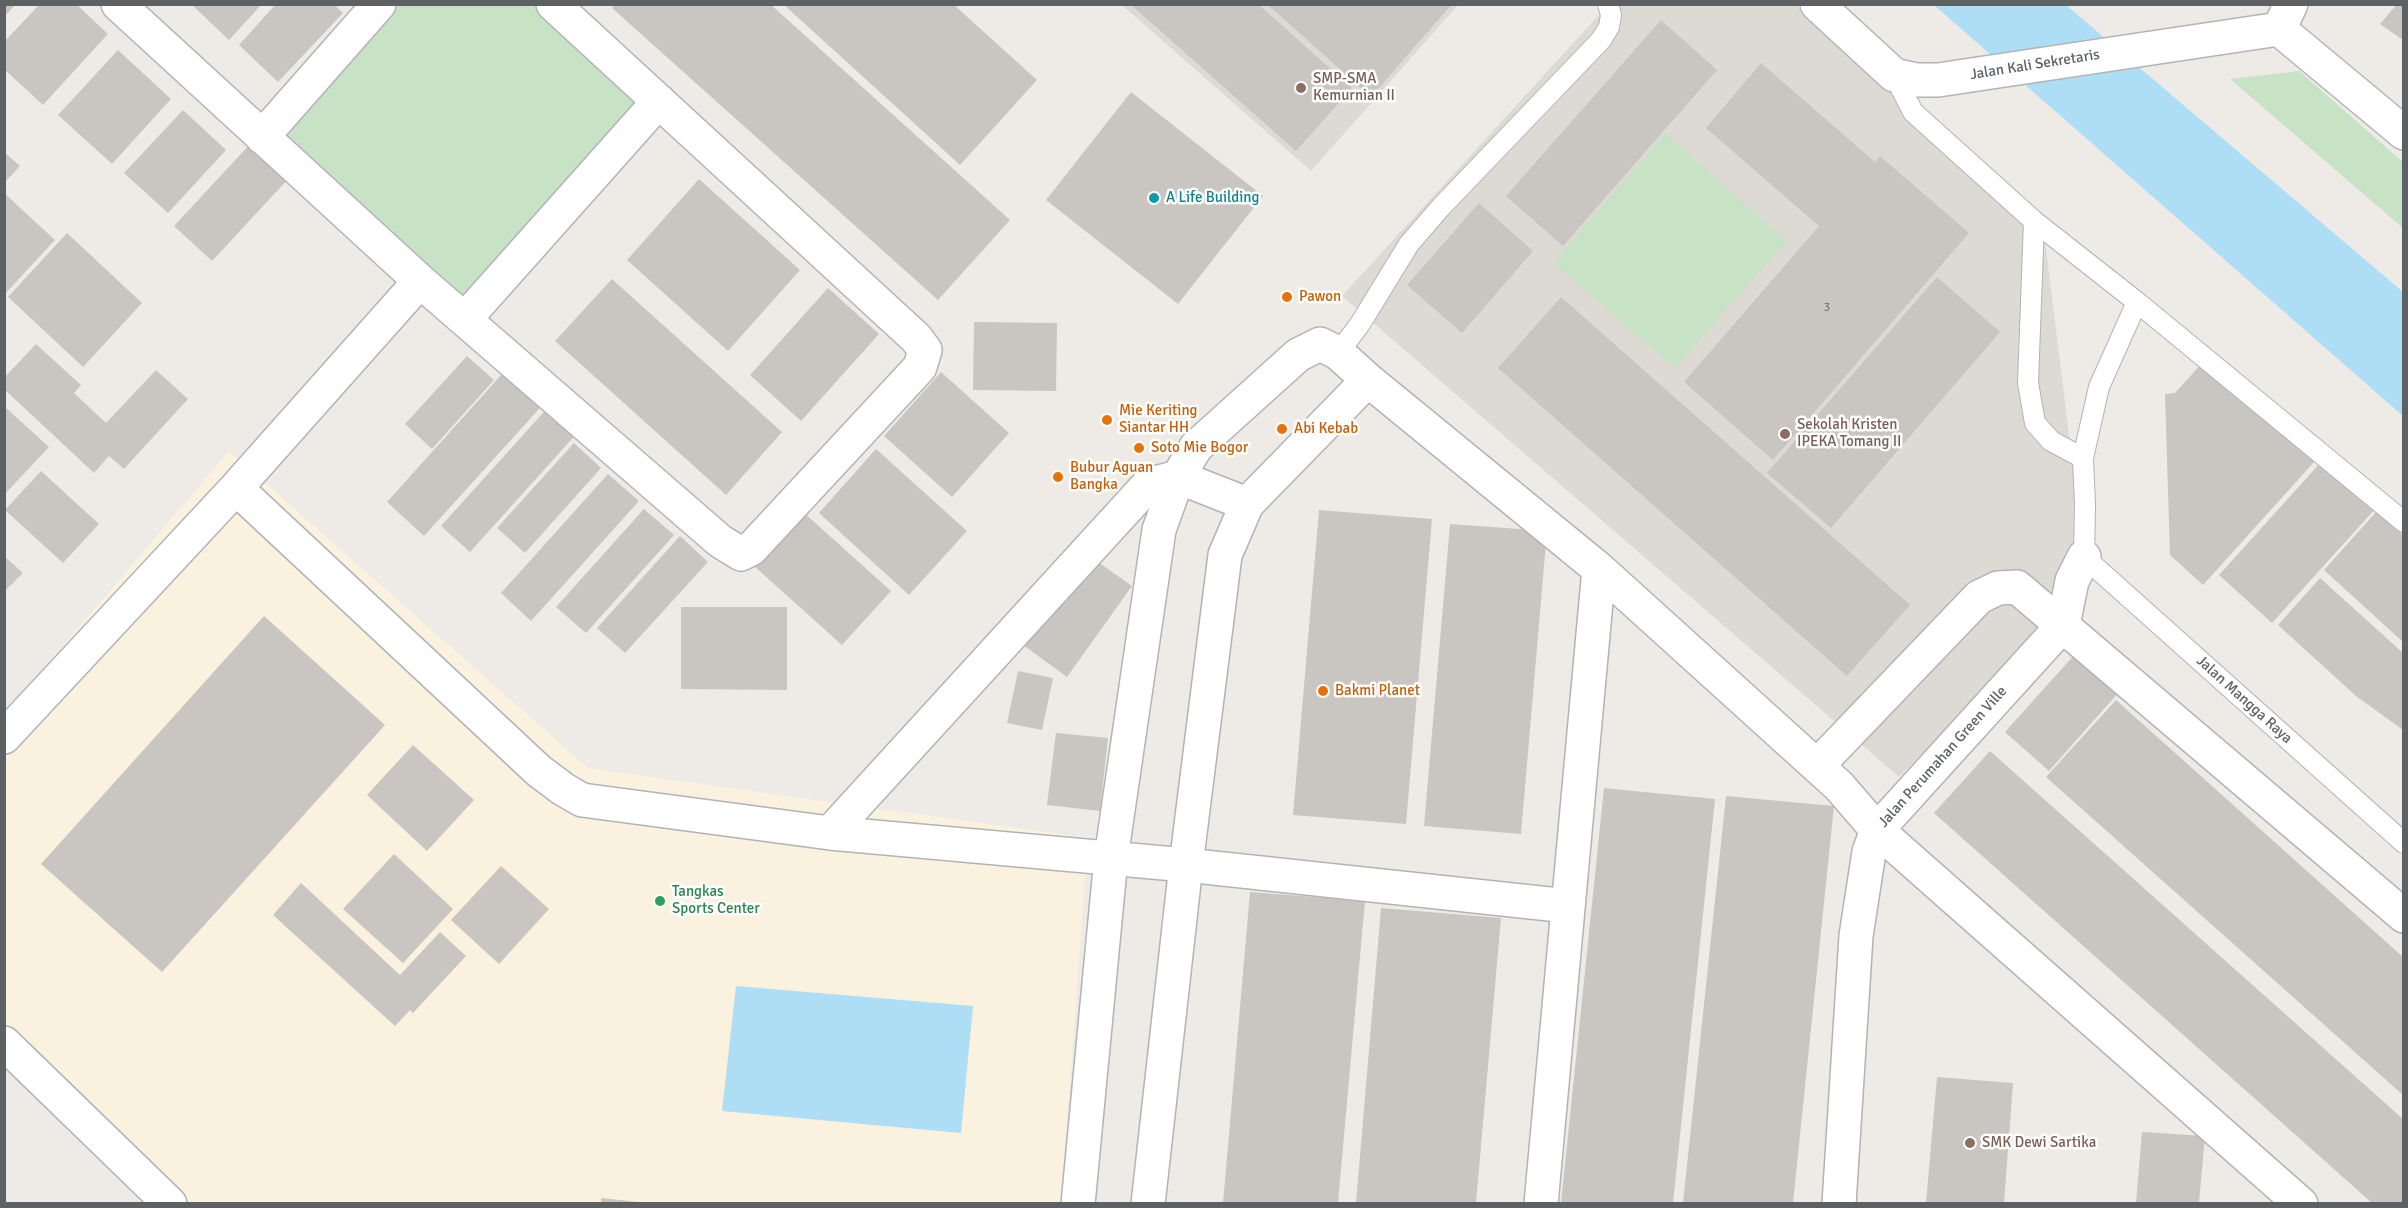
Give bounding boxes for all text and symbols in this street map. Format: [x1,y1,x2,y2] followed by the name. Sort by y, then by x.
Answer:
[1969,46,2101,84] street label: Jalan Kali Sekretaris
[1313,70,1395,105] place label: SMP-SMA Kemurnian II
[1294,81,1308,95] marker: SMP-SMA Kemurnian II
[1166,189,1259,207] place label: A Life Building
[1147,191,1161,205] marker: A Life Building
[1299,288,1341,306] place label: Pawon
[1280,290,1294,304] marker: Pawon
[1824,301,1830,315] house number: 3
[1119,402,1197,437] place label: Mie Keriting Siantar HH
[1100,413,1114,427] marker: Mie Keriting Siantar HH
[1797,416,1902,451] place label: Sekolah Kristen IPEKA Tomang II
[1294,420,1358,438] place label: Abi Kebab
[1275,422,1289,436] marker: Abi Kebab
[1778,427,1792,441] marker: Sekolah Kristen IPEKA Tomang II
[1151,439,1248,457] place label: Soto Mie Bogor
[1132,441,1146,455] marker: Soto Mie Bogor
[1070,459,1153,494] place label: Bubur Aguan Bangka
[1051,470,1065,484] marker: Bubur Aguan Bangka
[2192,652,2296,748] street label: Jalan Mangga Raya
[1335,682,1420,700] place label: Bakmi Planet
[1875,683,2011,831] street label: Jalan Perumahan Green Ville
[1316,684,1330,698] marker: Bakmi Planet
[672,883,760,918] place label: Tangkas Sports Center
[653,894,667,908] marker: Tangkas Sports Center
[1982,1134,2096,1152] place label: SMK Dewi Sartika
[1963,1136,1977,1150] marker: SMK Dewi Sartika

